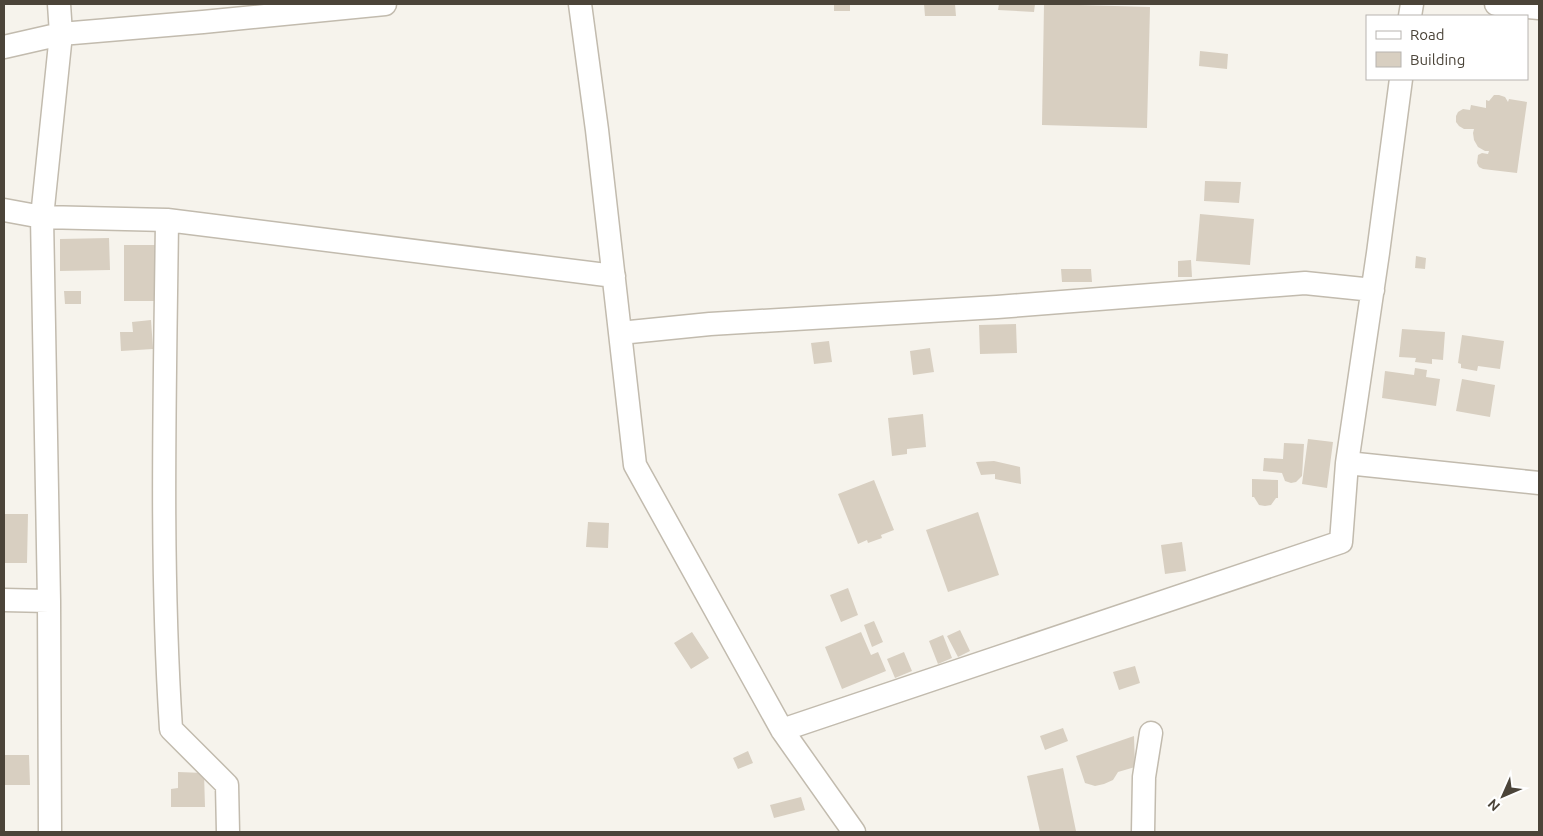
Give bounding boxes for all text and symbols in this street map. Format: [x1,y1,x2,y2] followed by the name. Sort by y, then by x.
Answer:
[1366,15,1528,80] legend
[1410,26,1445,43] text: Road
[1410,51,1465,68] text: Building
[1478,771,1528,821] north arrow
[1484,796,1503,815] text: N

